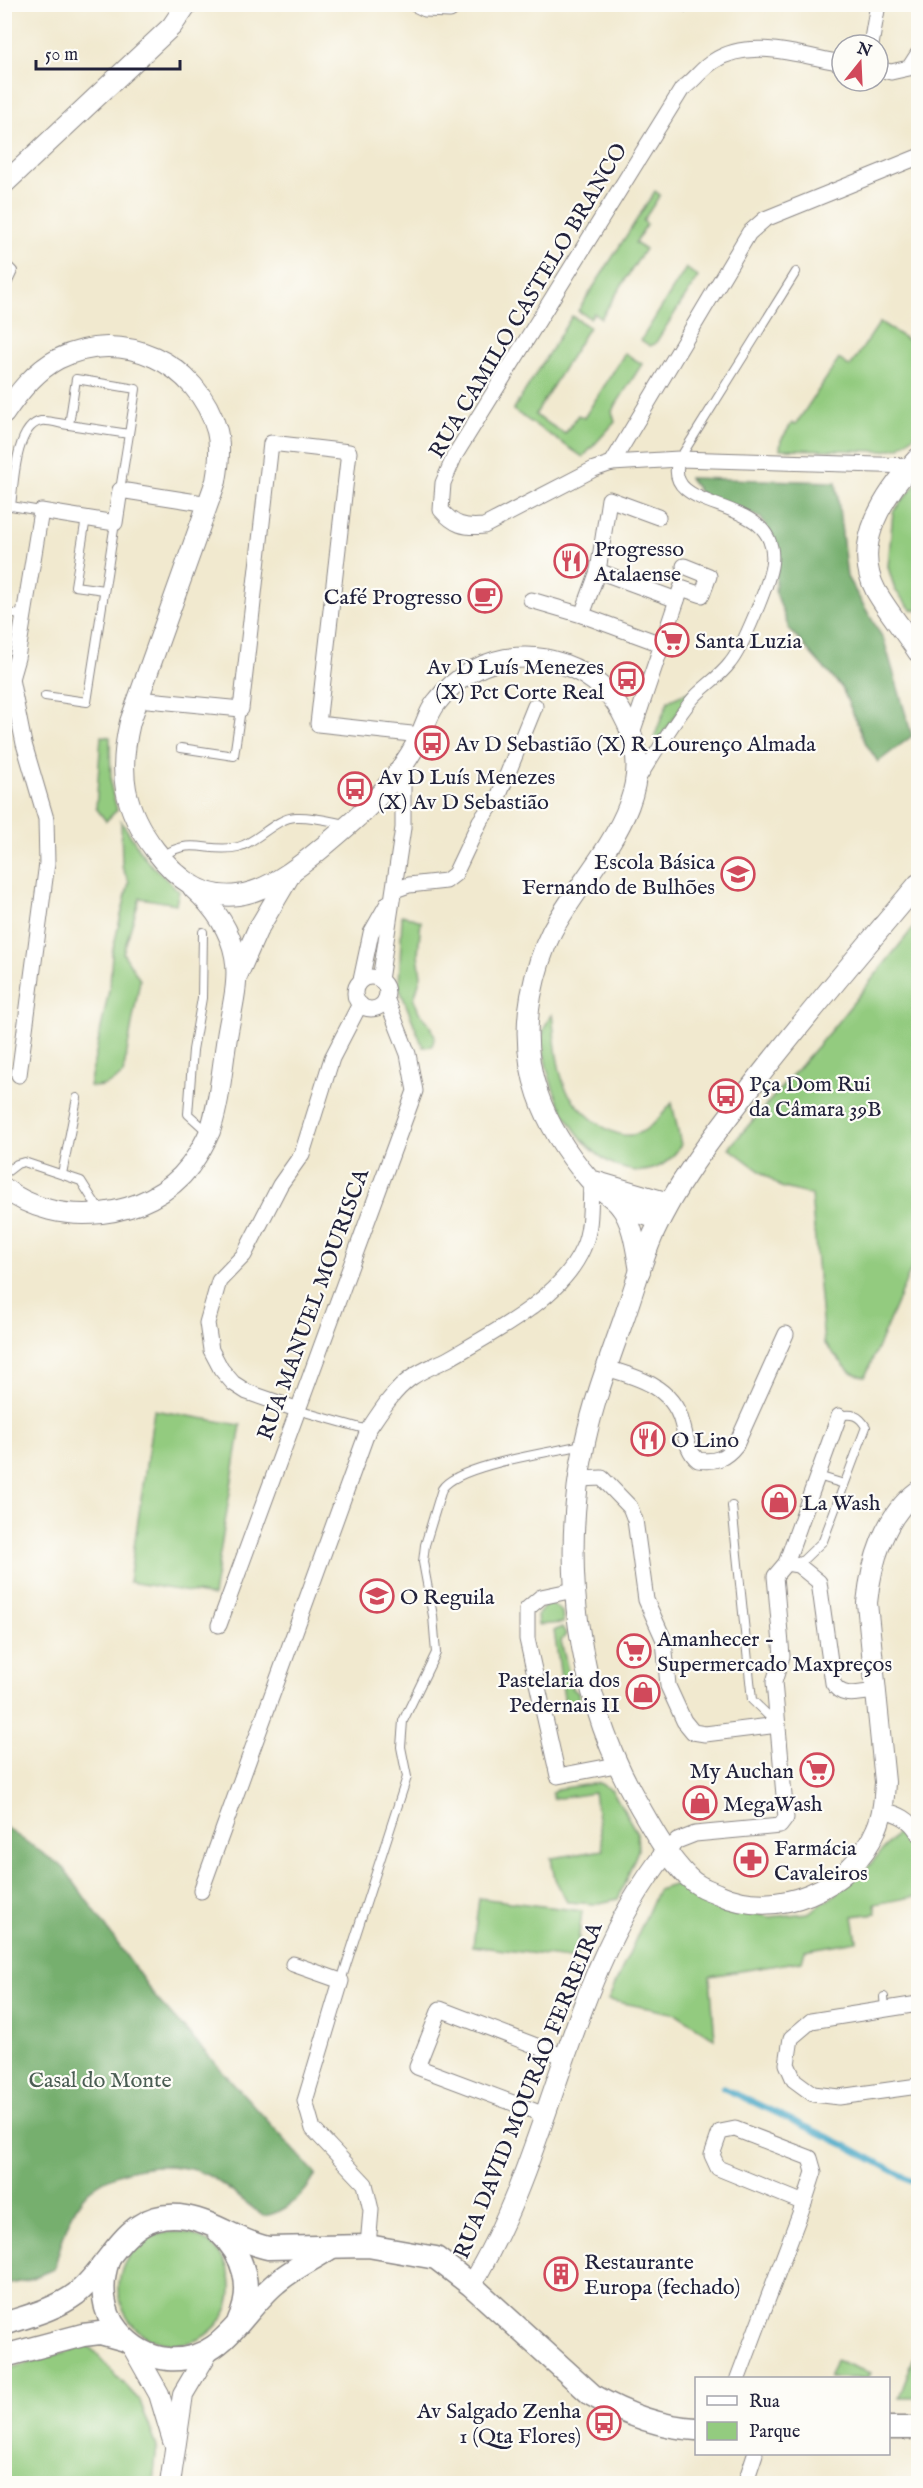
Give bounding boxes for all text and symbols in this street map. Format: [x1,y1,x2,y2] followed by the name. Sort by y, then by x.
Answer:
[36,33,180,71] scale bar
[830,33,890,93] north arrow
[853,39,874,62] text: N
[45,44,78,67] text: 50 m
[423,138,634,464] street label: RUA CAMILO CASTELO BRANCO
[593,536,684,589] place label: Progresso Atalaense
[553,543,589,579] restaurant icon: Progresso Atalaense
[467,578,503,614] cafe icon: Café Progresso
[324,584,462,612] place label: Café Progresso
[654,622,690,658] supermarket icon: Santa Luzia
[695,628,802,656] place label: Santa Luzia
[426,654,604,707] place label: Av D Luís Menezes (X) Pct Corte Real
[609,661,645,697] bus stop icon: Av D Luís Menezes (X) Pct Corte Real
[414,725,450,761] bus stop icon: Av D Sebastião (X) R Lourenço Almada
[454,731,816,759] place label: Av D Sebastião (X) R Lourenço Almada
[377,764,555,817] place label: Av D Luís Menezes (X) Av D Sebastião
[337,771,373,807] bus stop icon: Av D Luís Menezes (X) Av D Sebastião
[522,849,715,902] place label: Escola Básica Fernando de Bulhões
[720,856,756,892] school or university icon: Escola Básica Fernando de Bulhões
[749,1071,882,1124] place label: Pça Dom Rui da Câmara 39B
[708,1078,744,1114] bus stop icon: Pça Dom Rui da Câmara 39B
[252,1164,377,1444] street label: RUA MANUEL MOURISCA
[630,1421,666,1457] restaurant icon: O Lino
[671,1427,739,1455] place label: O Lino
[761,1484,797,1520] shop icon: La Wash
[802,1490,881,1518] place label: La Wash
[359,1578,395,1614] school or university icon: O Reguila
[400,1584,495,1612] place label: O Reguila
[656,1626,892,1679] place label: Amanhecer - Supermercado Maxpreços
[616,1633,652,1669] supermarket icon: Amanhecer - Supermercado Maxpreços
[497,1667,620,1720] place label: Pastelaria dos Pedernais II
[625,1674,661,1710] shop icon: Pastelaria dos Pedernais II
[799,1752,835,1788] supermarket icon: My Auchan
[690,1758,794,1786] place label: My Auchan
[682,1785,718,1821] shop icon: MegaWash
[723,1791,823,1819] place label: MegaWash
[774,1835,868,1888] place label: Farmácia Cavaleiros
[733,1842,769,1878] pharmacy icon: Farmácia Cavaleiros
[448,1917,610,2263] street label: RUA DAVID MOURÃO FERREIRA
[28,2067,172,2095] park label: Casal do Monte
[584,2249,740,2302] place label: Restaurante Europa (fechado)
[543,2256,579,2292] building icon: Restaurante Europa (fechado)
[695,2377,890,2455] legend
[749,2391,780,2414] text: Rua
[416,2398,581,2451] place label: Av Salgado Zenha 1 (Qta Flores)
[586,2405,622,2441] bus stop icon: Av Salgado Zenha 1 (Qta Flores)
[749,2421,800,2444] text: Parque

